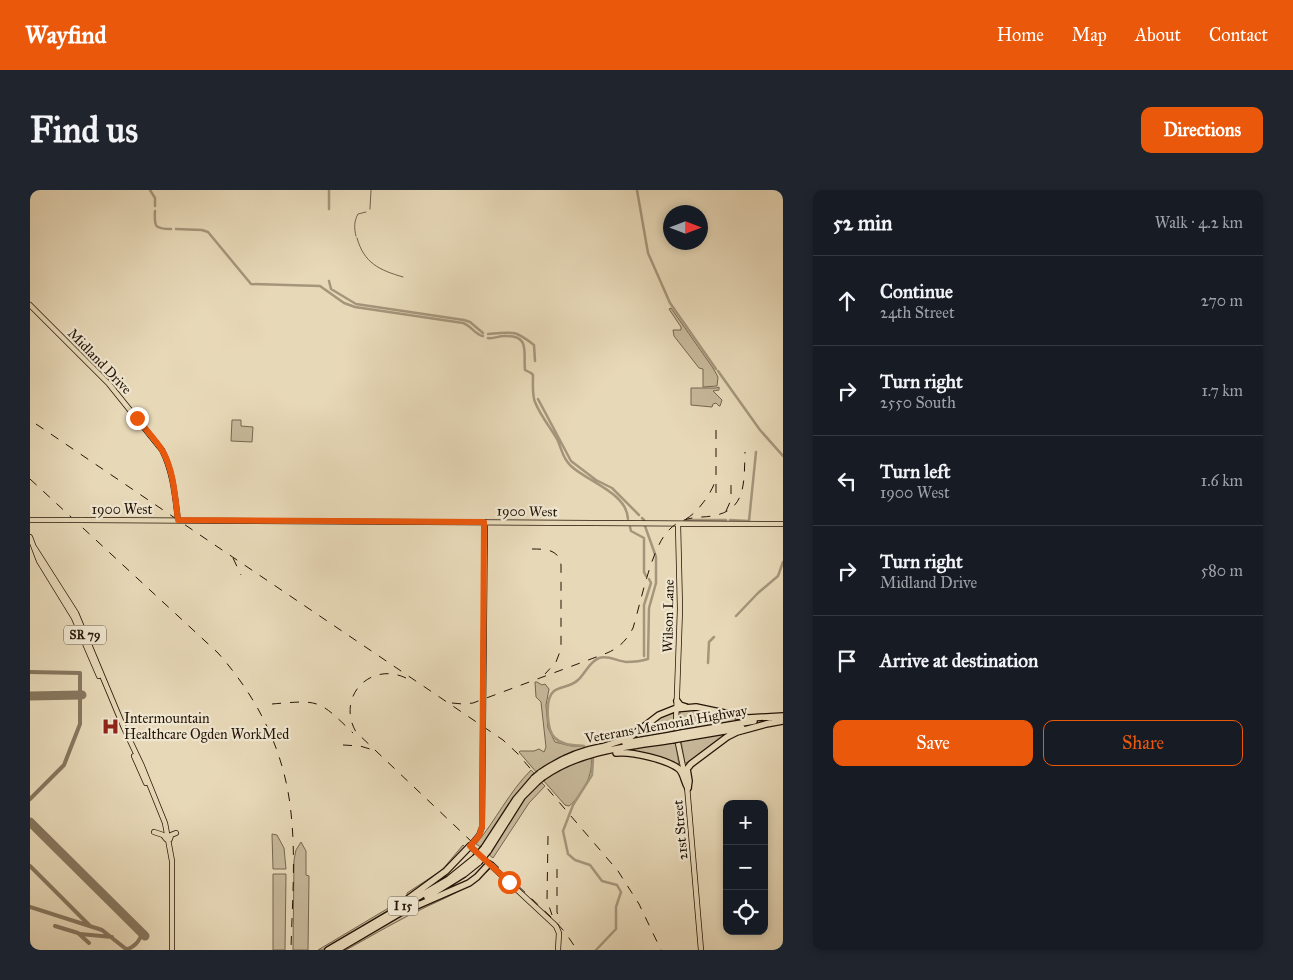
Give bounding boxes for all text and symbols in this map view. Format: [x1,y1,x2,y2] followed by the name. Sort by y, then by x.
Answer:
[25,20,107,50] text: Wayfind
[997,24,1044,46] text: Home
[1072,24,1107,46] text: Map
[1135,24,1181,46] text: About
[1209,24,1268,46] text: Contact
[1141,107,1263,153] button: Directions
[30,109,138,152] text: Find us
[663,205,708,250] north arrow
[833,210,892,236] text: 52 min
[1155,213,1243,232] text: Walk · 4.2 km
[880,280,953,303] text: Continue
[833,287,861,315] icon: ahead
[1201,291,1243,310] text: 270 m
[880,303,955,322] text: 24th Street
[64,325,135,398] street label: Midland Drive
[880,370,963,393] text: Turn right
[833,377,861,405] icon: right
[1201,381,1243,400] text: 1.7 km
[880,393,956,412] text: 2550 South
[126,407,149,430] route end
[880,460,950,483] text: Turn left
[833,467,861,495] icon: left
[1201,471,1243,490] text: 1.6 km
[880,483,950,502] text: 1900 West
[92,501,152,518] street label: 1900 West
[496,502,558,521] street label: 1900 West
[880,550,963,573] text: Turn right
[833,557,861,585] icon: right
[1201,561,1243,580] text: 580 m
[880,573,977,592] text: Midland Drive
[659,579,678,653] street label: Wilson Lane
[64,626,106,644] road number: SR 79
[833,647,861,675] icon: arrive
[880,649,1038,672] text: Arrive at destination
[583,702,749,747] street label: Veterans Memorial Highway
[124,710,289,743] place label: Intermountain Healthcare Ogden WorkMed
[100,716,120,736] hospital icon: Intermountain Healthcare Ogden WorkMed
[833,720,1033,766] button: Save
[1043,720,1243,766] button: Share
[669,799,692,861] street label: 21st Street
[723,800,768,935] map controls
[723,800,768,845] button: +
[723,845,768,890] button: −
[498,871,521,894] route start
[723,890,768,935] button: locate
[388,896,418,916] road number: I 15

